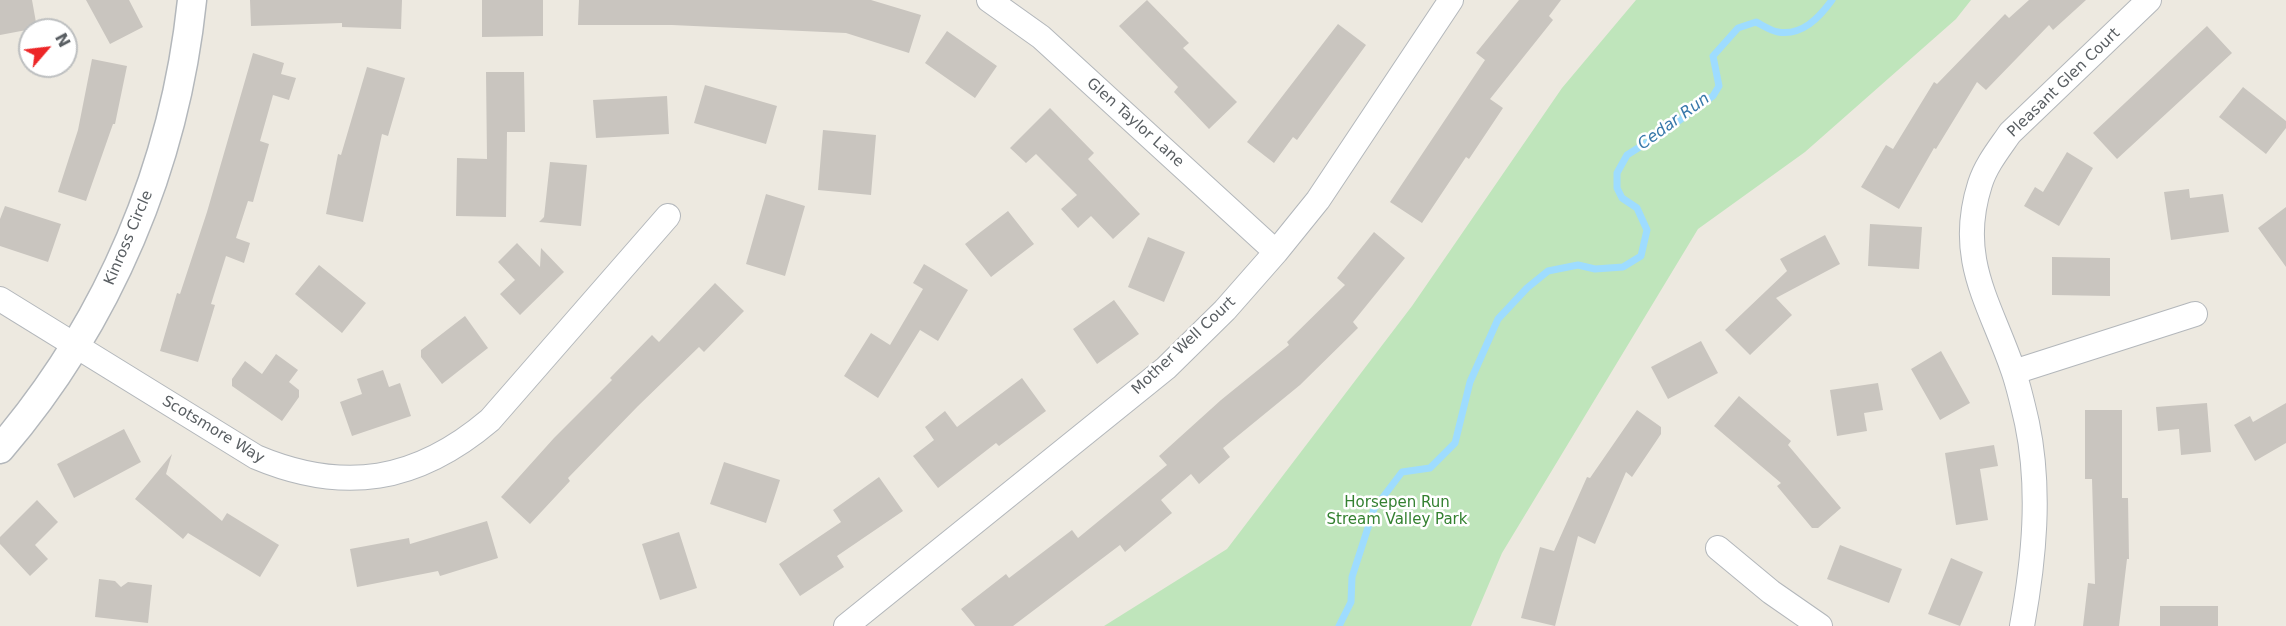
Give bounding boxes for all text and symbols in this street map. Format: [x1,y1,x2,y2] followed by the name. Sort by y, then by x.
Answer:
[18,18,78,78] north arrow
[2004,25,2124,141] street label: Pleasant Glen Court
[51,30,74,51] text: N
[1083,75,1187,171] street label: Glen Taylor Lane
[1634,90,1714,154] water label: Cedar Run
[101,188,157,288] street label: Kinross Circle
[1128,293,1240,399] street label: Mother Well Court
[159,392,267,468] street label: Scotsmore Way
[1327,494,1467,529] park label: Horsepen Run Stream Valley Park

